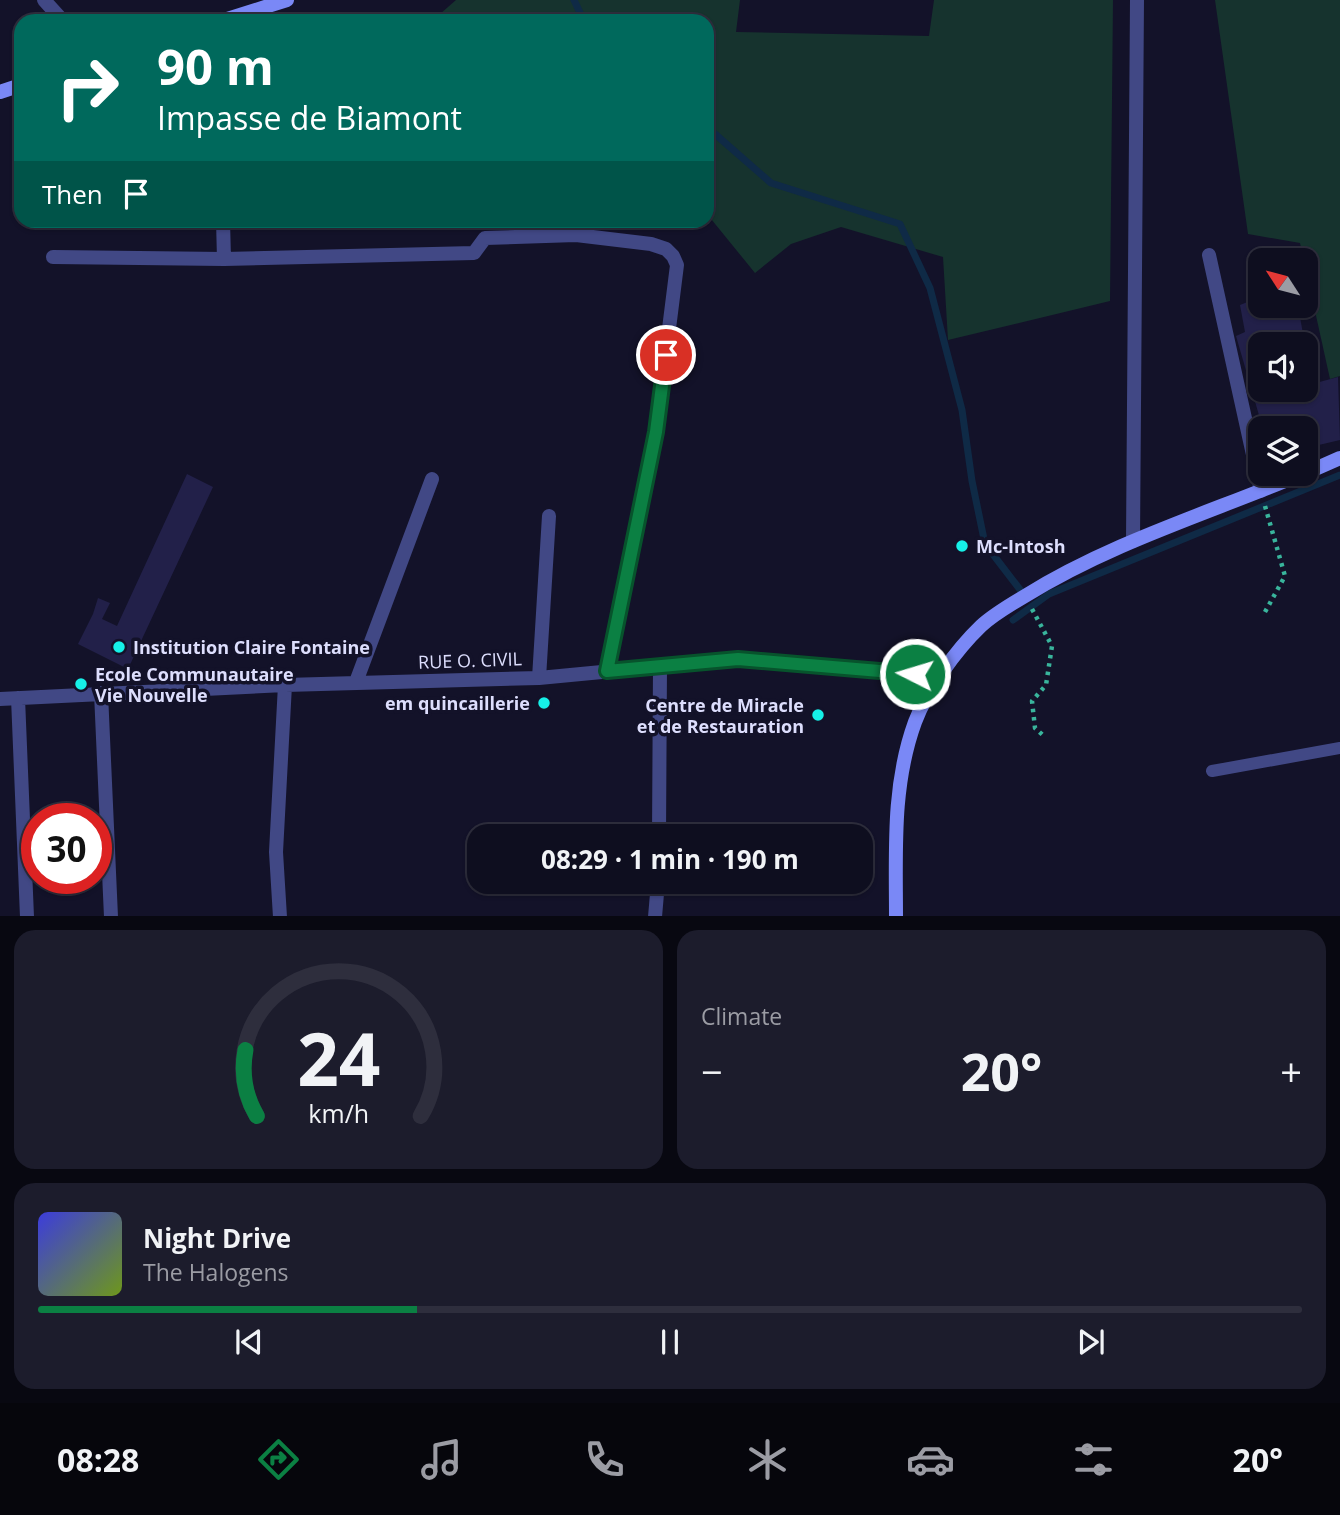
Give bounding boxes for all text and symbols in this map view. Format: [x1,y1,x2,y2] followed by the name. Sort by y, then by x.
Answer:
[157,33,274,99] text: 90 m
[42,42,133,133] icon: right
[157,96,462,139] text: Impasse de Biamont
[117,175,155,213] icon: arrive
[42,176,103,212] text: Then
[1248,248,1318,318] north arrow
[1248,248,1318,486] map controls
[636,325,696,385] pin
[1248,332,1318,402] button: sound
[647,336,685,374] icon: arrive
[1248,416,1318,486] button: layers
[976,534,1066,558] place label: Mc-Intosh
[954,538,970,554] marker: Mc-Intosh
[133,635,370,659] place label: Institution Claire Fontaine
[878,637,952,711] position arrow
[111,639,127,655] marker: Institution Claire Fontaine
[418,646,522,674] street label: RUE O. CIVIL
[95,662,294,707] place label: Ecole Communautaire Vie Nouvelle
[73,676,89,692] marker: Ecole Communautaire Vie Nouvelle
[385,691,530,715] place label: em quincaillerie
[637,693,804,738] place label: Centre de Miracle et de Restauration
[536,695,552,711] marker: em quincaillerie
[810,707,826,723] marker: Centre de Miracle et de Restauration
[21,803,112,894] speed limit sign: 30
[541,841,799,877] text: 08:29 · 1 min · 190 m
[701,1000,782,1032] text: Climate
[297,1008,380,1107] text: 24
[961,1035,1042,1106] text: 20°
[701,1045,723,1097] text: −
[1280,1045,1302,1097] text: +
[308,1095,369,1129] text: km/h
[143,1220,291,1256] text: Night Drive
[143,1256,289,1288] text: The Halogens
[230,1323,268,1361] icon: previous
[651,1323,689,1361] icon: pause
[1072,1323,1110,1361] icon: next
[254,1435,303,1484] icon: directions
[417,1435,466,1484] icon: music
[580,1435,629,1484] icon: phone
[743,1435,792,1484] icon: climate
[906,1435,955,1484] icon: car
[1069,1435,1118,1484] icon: filters
[57,1438,139,1481] text: 08:28
[1233,1438,1283,1481] text: 20°

